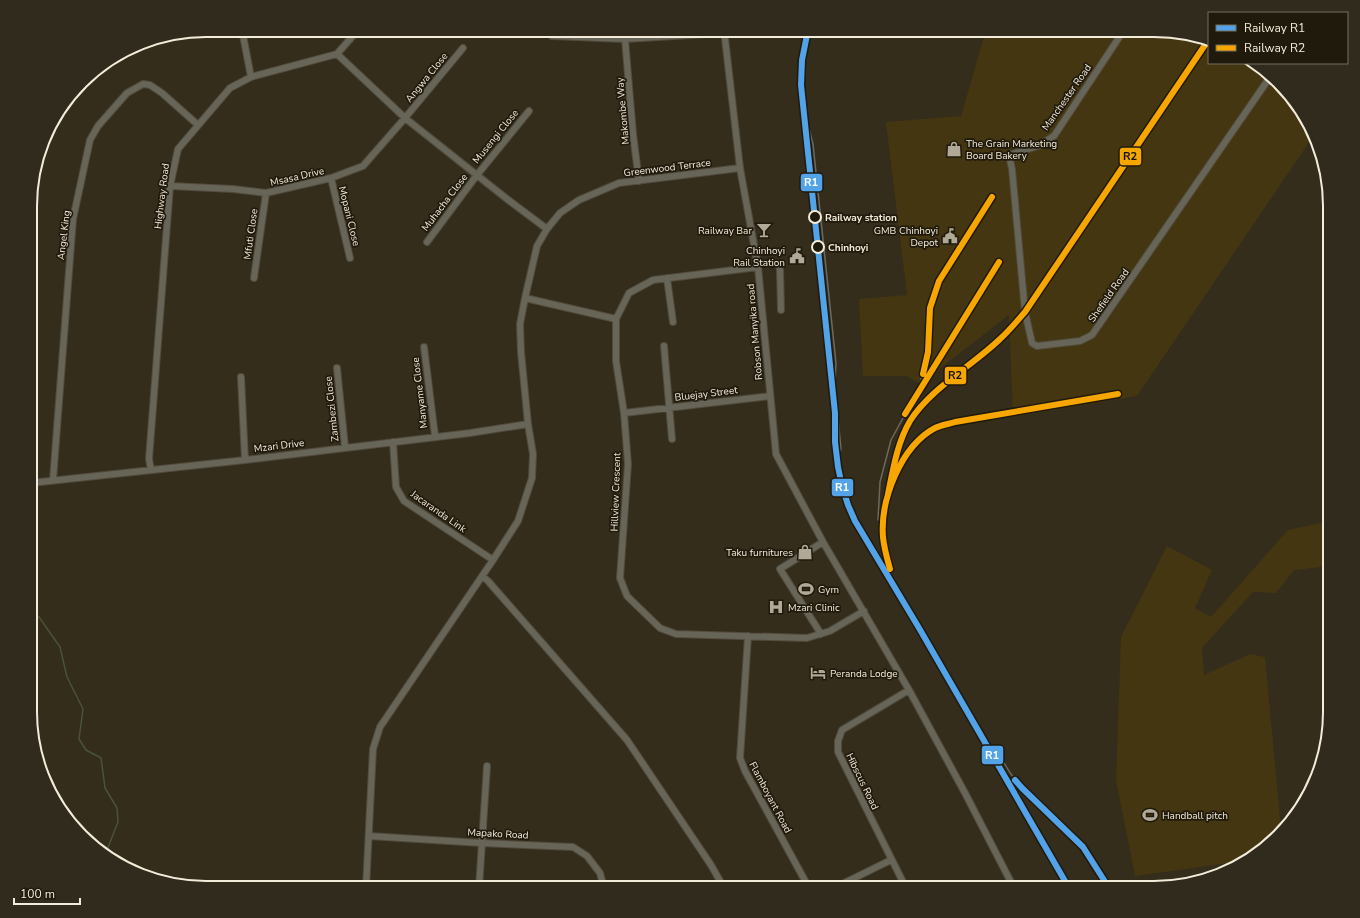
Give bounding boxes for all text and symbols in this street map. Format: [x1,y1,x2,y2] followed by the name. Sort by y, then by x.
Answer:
[1208,12,1348,64] legend
[1244,20,1305,36] text: Railway R1
[1244,40,1305,56] text: Railway R2
[402,50,451,105] street label: Angwa Close
[1039,61,1095,134] street label: Manchester Road
[613,76,633,145] street label: Makombe Way
[470,107,522,167] street label: Musengi Close
[966,137,1057,163] place label: The Grain Marketing Board Bakery
[945,140,963,158] shop icon: The Grain Marketing Board Bakery
[1119,147,1142,166] line badge: R2
[1123,149,1137,164] text: R2
[623,156,712,180] street label: Greenwood Terrace
[151,162,173,230] street label: Highway Road
[269,164,326,190] street label: Msasa Drive
[419,171,471,234] street label: Muhacha Close
[800,173,823,192] line badge: R1
[804,175,818,190] text: R1
[335,185,363,248] street label: Mopani Close
[240,208,261,260] street label: Mfuti Close
[54,209,74,261] street label: Angel King
[808,210,822,224] marker: Railway station
[825,211,897,225] place label: Railway station
[755,221,773,239] bar icon: Railway Bar
[698,224,752,238] place label: Railway Bar
[874,224,938,250] place label: GMB Chinhoyi Depot
[941,227,959,245] public building icon: GMB Chinhoyi Depot
[811,240,825,254] marker: Chinhoyi
[828,241,868,255] place label: Chinhoyi
[733,244,785,270] place label: Chinhoyi Rail Station
[788,247,806,265] public building icon: Chinhoyi Rail Station
[1085,266,1133,325] street label: Shefield Road
[744,283,766,381] street label: Robson Manyika road
[409,356,431,429] street label: Manyame Close
[944,366,967,385] line badge: R2
[948,368,962,383] text: R2
[322,376,342,442] street label: Zambezi Close
[674,383,739,405] street label: Bluejay Street
[253,436,305,456] street label: Mzari Drive
[608,452,624,532] street label: Hillview Crescent
[831,478,854,497] line badge: R1
[835,480,849,495] text: R1
[407,487,470,537] street label: Jacaranda Link
[796,543,814,561] shop icon: Taku furnitures
[726,546,793,560] place label: Taku furnitures
[797,580,815,598] sports icon: Gym
[818,583,839,597] place label: Gym
[767,598,785,616] hospital icon: Mzari Clinic
[788,601,840,615] place label: Mzari Clinic
[809,664,827,682] hotel icon: Peranda Lodge
[830,667,898,681] place label: Peranda Lodge
[981,745,1004,765] line badge: R1
[985,748,999,763] text: R1
[842,751,882,812] street label: Hibscus Road
[745,759,795,836] street label: Flamboyant Road
[1141,806,1159,824] sports icon: Handball pitch
[1162,809,1228,823] place label: Handball pitch
[467,825,529,843] street label: Mapako Road
[14,880,80,906] scale bar
[20,886,55,902] text: 100 m

